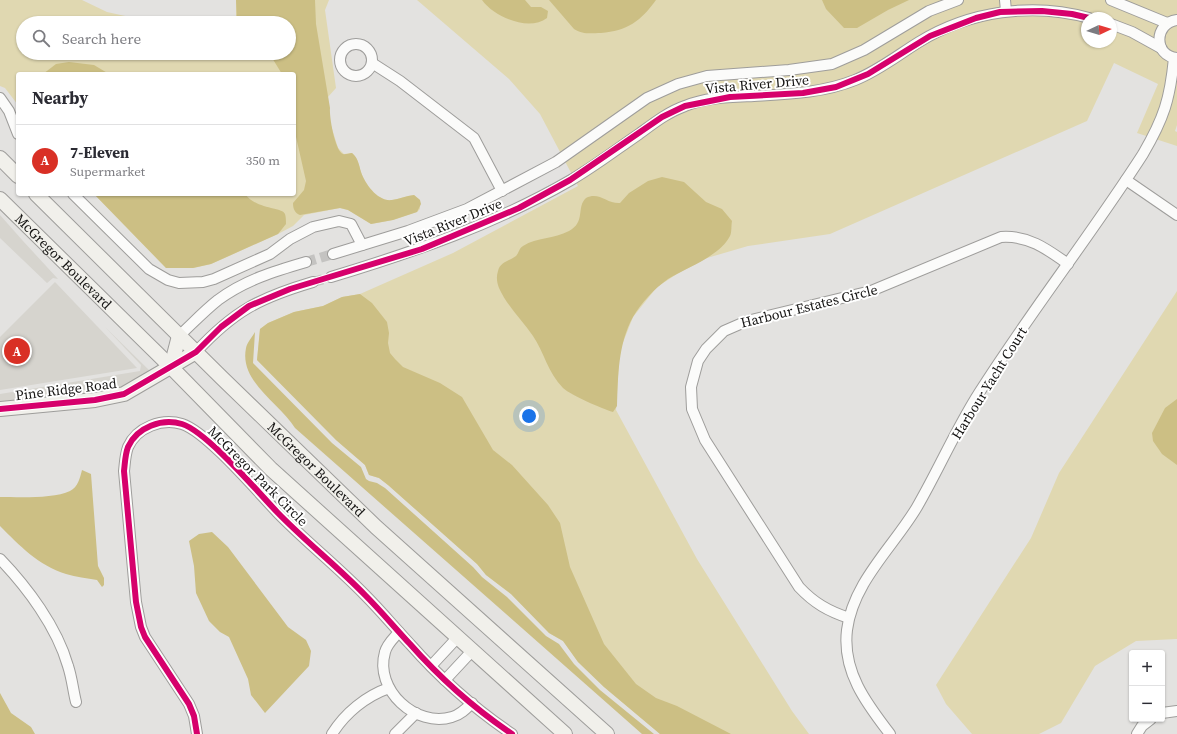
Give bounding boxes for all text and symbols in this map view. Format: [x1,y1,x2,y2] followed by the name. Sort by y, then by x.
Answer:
[1081,12,1117,48] north arrow
[16,16,296,60] search box
[30,27,52,49] icon: search
[62,28,141,49] text: Search here
[704,69,810,99] street label: Vista River Drive
[32,86,88,110] text: Nearby
[70,142,129,163] text: 7-Eleven
[41,152,49,169] text: A
[246,152,280,169] text: 350 m
[70,163,145,180] text: Supermarket
[401,193,505,251] street label: Vista River Drive
[10,209,117,314] street label: McGregor Boulevard
[738,279,880,333] street label: Harbour Estates Circle
[946,323,1032,443] street label: Harbour Yacht Court
[4,336,30,366] pin: A
[14,373,118,405] street label: Pine Ridge Road
[519,406,539,426] your location
[263,417,370,521] street label: McGregor Boulevard
[203,421,313,531] street label: McGregor Park Circle
[1129,650,1165,722] map controls
[1129,650,1165,686] button: +
[1129,686,1165,722] button: −

